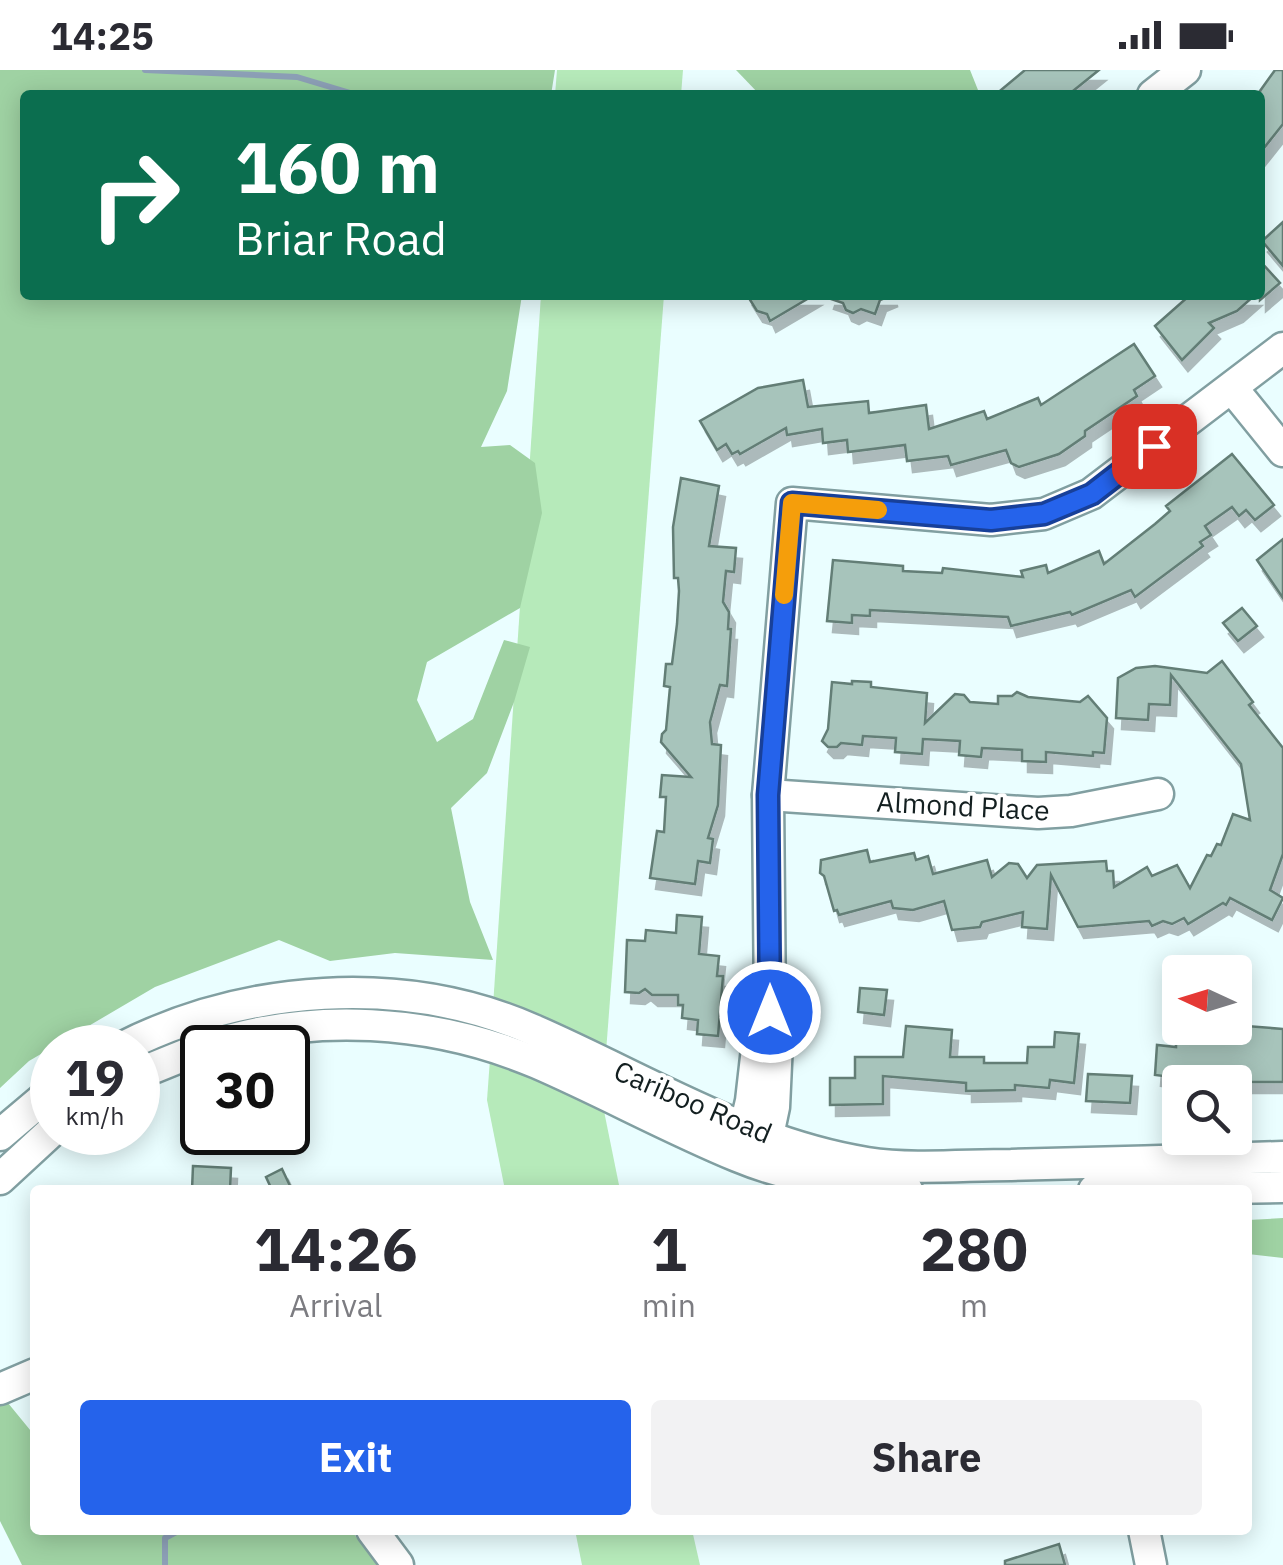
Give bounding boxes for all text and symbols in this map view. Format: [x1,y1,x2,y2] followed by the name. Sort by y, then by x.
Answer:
[50,11,154,60] text: 14:25
[235,121,440,212] text: 160 m
[70,130,200,260] icon: right
[235,209,447,267] text: Briar Road
[1112,404,1197,489] pin
[1127,419,1182,474] icon: arrive
[876,782,1051,829] street label: Almond Place
[1162,955,1252,1045] north arrow
[1162,955,1252,1155] map controls
[718,960,822,1064] position arrow
[180,1025,310,1155] speed limit sign: 30
[65,1045,125,1110] text: 19
[609,1052,778,1151] street label: Cariboo Road
[1162,1065,1252,1155] button: search
[66,1099,124,1132] text: km/h
[254,1209,418,1288] text: 14:26
[651,1209,687,1288] text: 1
[920,1209,1028,1288] text: 280
[289,1284,383,1326] text: Arrival
[642,1284,696,1326] text: min
[960,1284,988,1326] text: m
[80,1400,631,1515] button: Exit
[651,1400,1202,1515] button: Share

